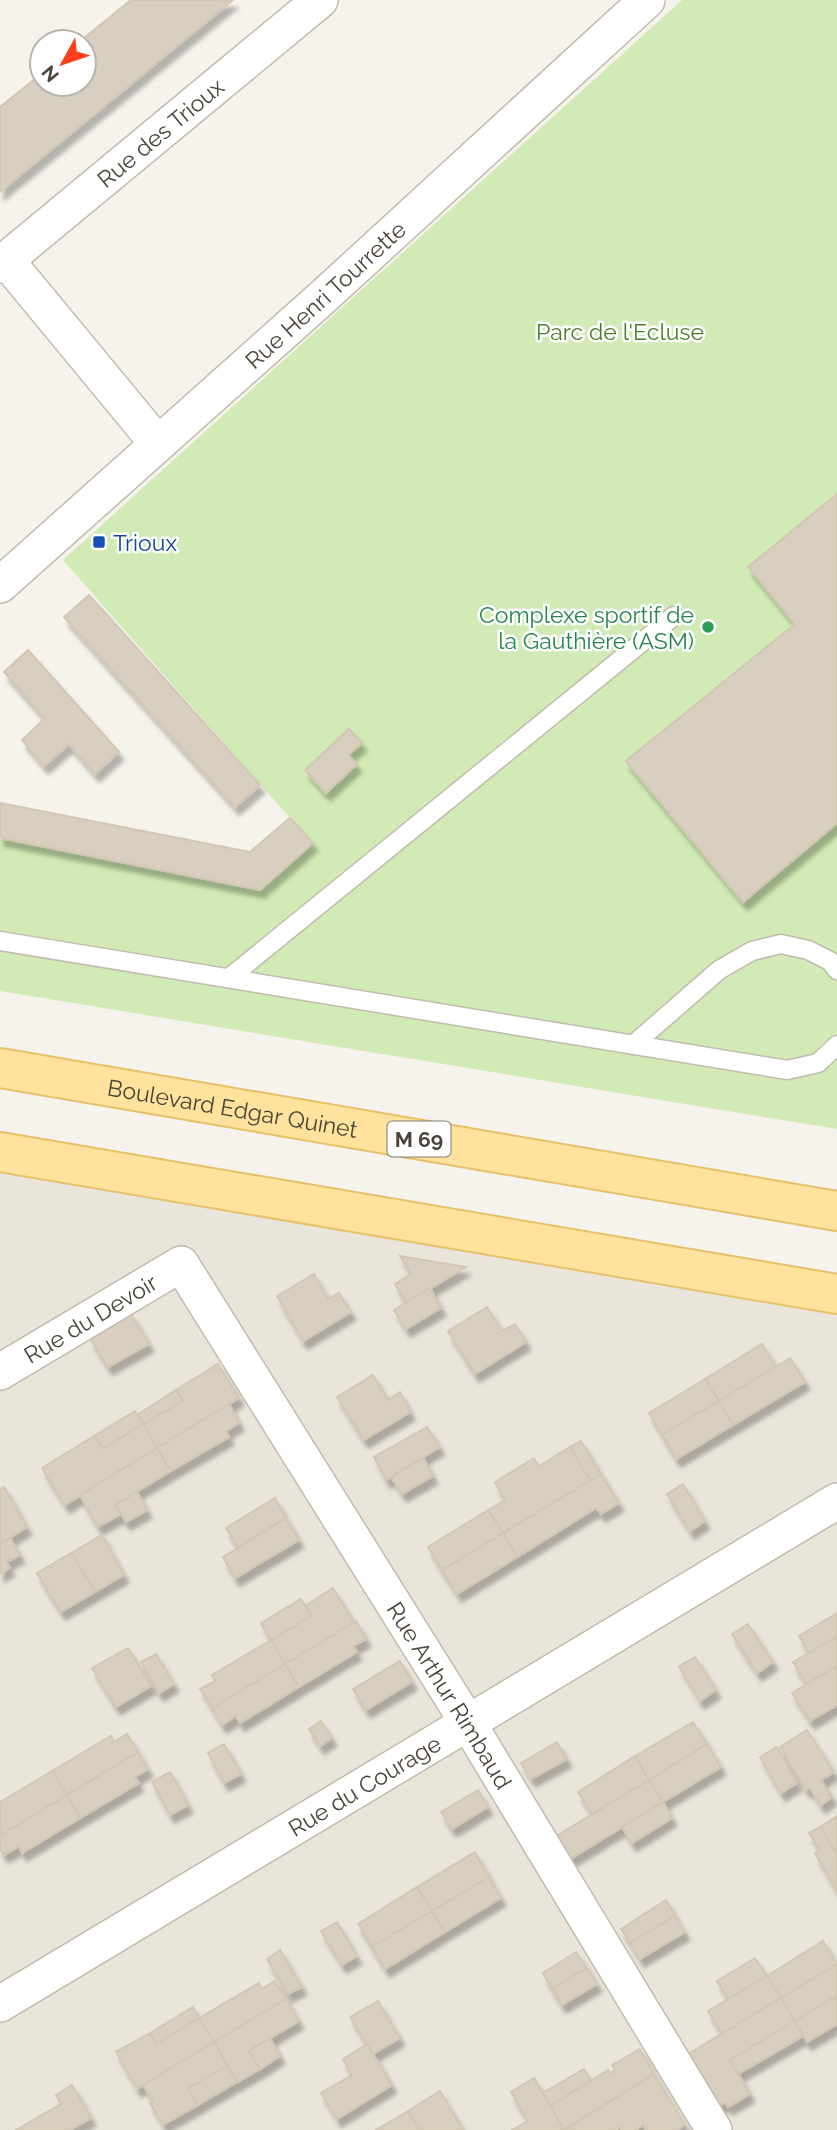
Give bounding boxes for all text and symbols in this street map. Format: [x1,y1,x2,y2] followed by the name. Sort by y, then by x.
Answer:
[28,28,98,98] north arrow
[37,61,63,87] text: N
[91,72,229,193] street label: Rue des Trioux
[239,215,411,374] street label: Rue Henri Tourrette
[536,318,704,345] park label: Parc de l'Ecluse
[113,529,177,556] place label: Trioux
[91,534,107,550] marker: Trioux
[479,601,694,654] place label: Complexe sportif de la Gauthière (ASM)
[700,619,716,635] marker: Complexe sportif de la Gauthière (ASM)
[106,1073,360,1142] street label: Boulevard Edgar Quinet
[388,1122,450,1156] road number: M 69
[19,1268,162,1368] street label: Rue du Devoir
[382,1597,518,1794] street label: Rue Arthur Rimbaud
[283,1729,445,1841] street label: Rue du Courage

